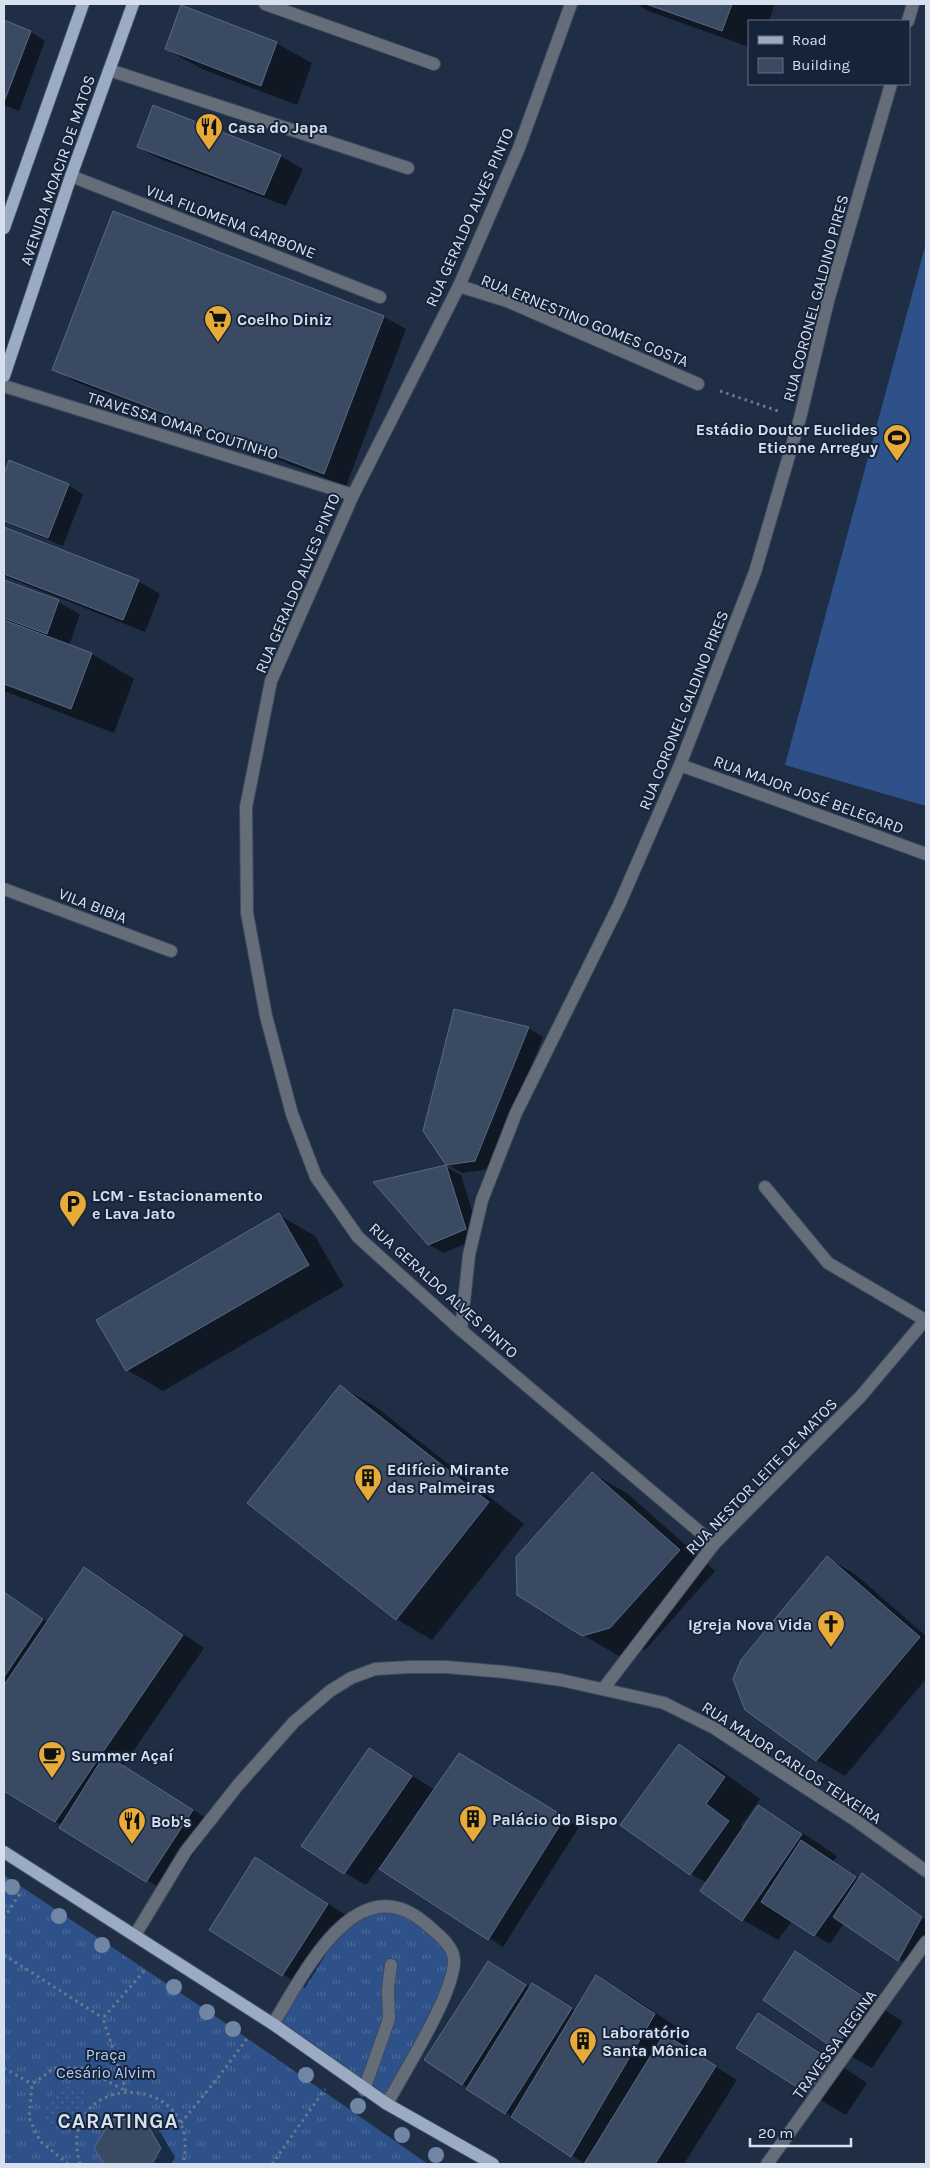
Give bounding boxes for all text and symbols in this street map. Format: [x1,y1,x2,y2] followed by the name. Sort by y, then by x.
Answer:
[748,20,910,85] legend
[792,31,827,49] text: Road
[792,56,850,74] text: Building
[16,72,99,268] street label: AVENIDA MOACIR DE MATOS
[194,112,224,151] restaurant icon: Casa do Japa
[228,118,328,137] place label: Casa do Japa
[421,125,518,310] street label: RUA GERALDO ALVES PINTO
[143,180,319,263] street label: VILA FILOMENA GARBONE
[779,193,852,404] street label: RUA CORONEL GALDINO PIRES
[478,270,691,371] street label: RUA ERNESTINO GOMES COSTA
[203,304,233,343] supermarket icon: Coelho Diniz
[237,310,332,329] place label: Coelho Diniz
[85,387,281,464] street label: TRAVESSA OMAR COUTINHO
[696,420,878,457] place label: Estádio Doutor Euclides Etienne Arreguy
[882,423,912,462] sports icon: Estádio Doutor Euclides Etienne Arreguy
[251,490,344,676] street label: RUA GERALDO ALVES PINTO
[635,608,732,813] street label: RUA CORONEL GALDINO PIRES
[711,751,906,838] street label: RUA MAJOR JOSÉ BELEGARD
[56,884,130,927] street label: VILA BIBIA
[92,1186,263,1223] place label: LCM - Estacionamento e Lava Jato
[58,1189,88,1228] parking icon: LCM - Estacionamento e Lava Jato
[365,1218,522,1362] street label: RUA GERALDO ALVES PINTO
[682,1394,841,1558] street label: RUA NESTOR LEITE DE MATOS
[387,1460,509,1497] place label: Edifício Mirante das Palmeiras
[353,1463,383,1502] building icon: Edifício Mirante das Palmeiras
[816,1609,846,1648] church icon: Igreja Nova Vida
[688,1615,812,1634] place label: Igreja Nova Vida
[698,1697,885,1828] street label: RUA MAJOR CARLOS TEIXEIRA
[37,1740,67,1779] cafe icon: Summer Açaí
[71,1746,174,1765] place label: Summer Açaí
[458,1804,488,1843] building icon: Palácio do Bispo
[117,1806,147,1845] restaurant icon: Bob's
[492,1810,618,1829] place label: Palácio do Bispo
[151,1812,192,1831] place label: Bob's
[788,1986,880,2103] street label: TRAVESSA REGINA
[602,2023,707,2060] place label: Laboratório Santa Mônica
[568,2026,598,2065] building icon: Laboratório Santa Mônica
[56,2045,156,2082] park label: Praça Cesário Alvim
[57,2109,179,2133] district label: CARATINGA
[750,2116,851,2148] scale bar
[758,2124,793,2142] text: 20 m

